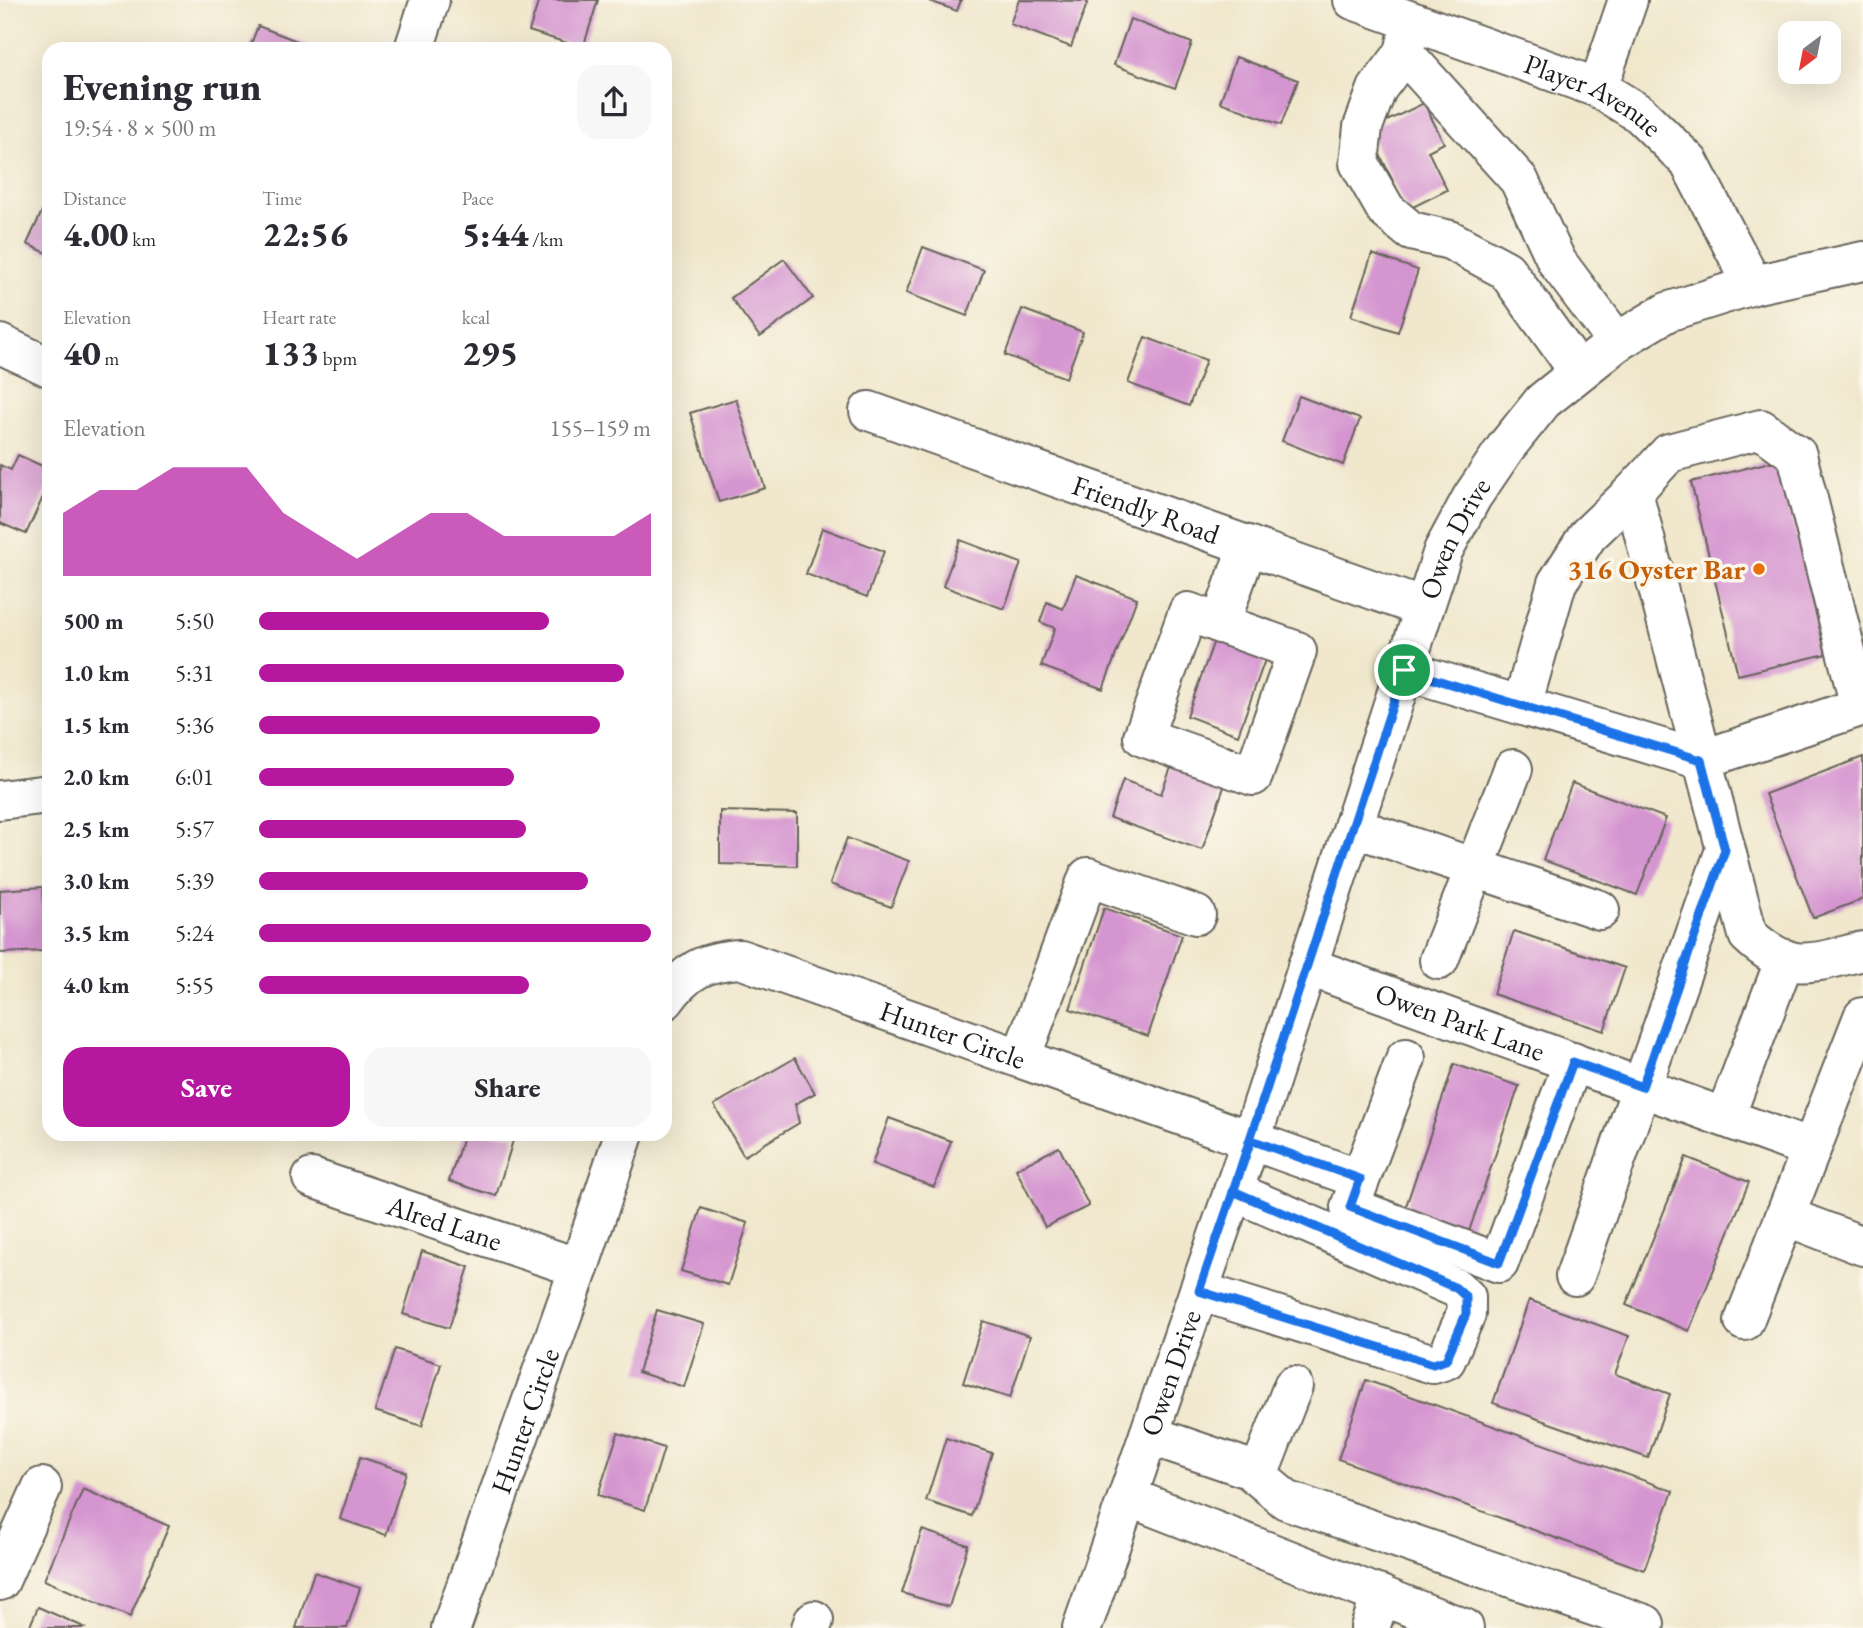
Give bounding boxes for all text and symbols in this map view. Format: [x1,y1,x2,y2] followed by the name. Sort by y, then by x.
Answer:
[1778,21,1841,84] north arrow
[1778,21,1841,84] map controls
[1520,45,1670,144] street label: Player Avenue
[63,62,261,111] text: Evening run
[577,65,651,139] button: share
[63,113,216,143] text: 19:54 · 8 × 500 m
[63,186,126,211] text: Distance
[262,186,302,211] text: Time
[462,186,494,211] text: Pace
[63,211,129,256] text: 4.00
[262,211,348,256] text: 22:56
[462,211,528,256] text: 5:44
[129,227,156,252] text: km
[528,227,564,252] text: /km
[63,305,131,330] text: Elevation
[262,305,336,330] text: Heart rate
[462,305,490,330] text: kcal
[63,330,101,375] text: 40
[262,330,319,375] text: 133
[462,330,518,375] text: 295
[101,346,119,371] text: m
[319,346,357,371] text: bpm
[63,413,146,443] text: Elevation
[550,413,651,443] text: 155–159 m
[1068,467,1225,552] street label: Friendly Road
[1411,470,1498,604] street label: Owen Drive
[1568,551,1745,587] place label: 316 Oyster Bar
[1751,561,1767,577] marker: 316 Oyster Bar
[63,606,124,636] text: 500 m
[175,606,214,636] text: 5:50
[1374,640,1434,700] pin
[1385,651,1423,689] icon: arrive
[63,658,130,688] text: 1.0 km
[175,658,214,688] text: 5:31
[63,710,130,740] text: 1.5 km
[175,710,214,740] text: 5:36
[63,762,130,792] text: 2.0 km
[175,762,214,792] text: 6:01
[63,814,130,844] text: 2.5 km
[175,814,214,844] text: 5:57
[63,866,130,896] text: 3.0 km
[175,866,214,896] text: 5:39
[63,918,130,948] text: 3.5 km
[175,918,214,948] text: 5:24
[63,970,130,1000] text: 4.0 km
[175,970,214,1000] text: 5:55
[1371,974,1550,1069] street label: Owen Park Lane
[875,992,1031,1077] street label: Hunter Circle
[63,1047,350,1127] button: Save
[364,1047,651,1127] button: Share
[382,1186,507,1259] street label: Alred Lane
[1132,1305,1209,1441] street label: Owen Drive
[482,1343,567,1498] street label: Hunter Circle

